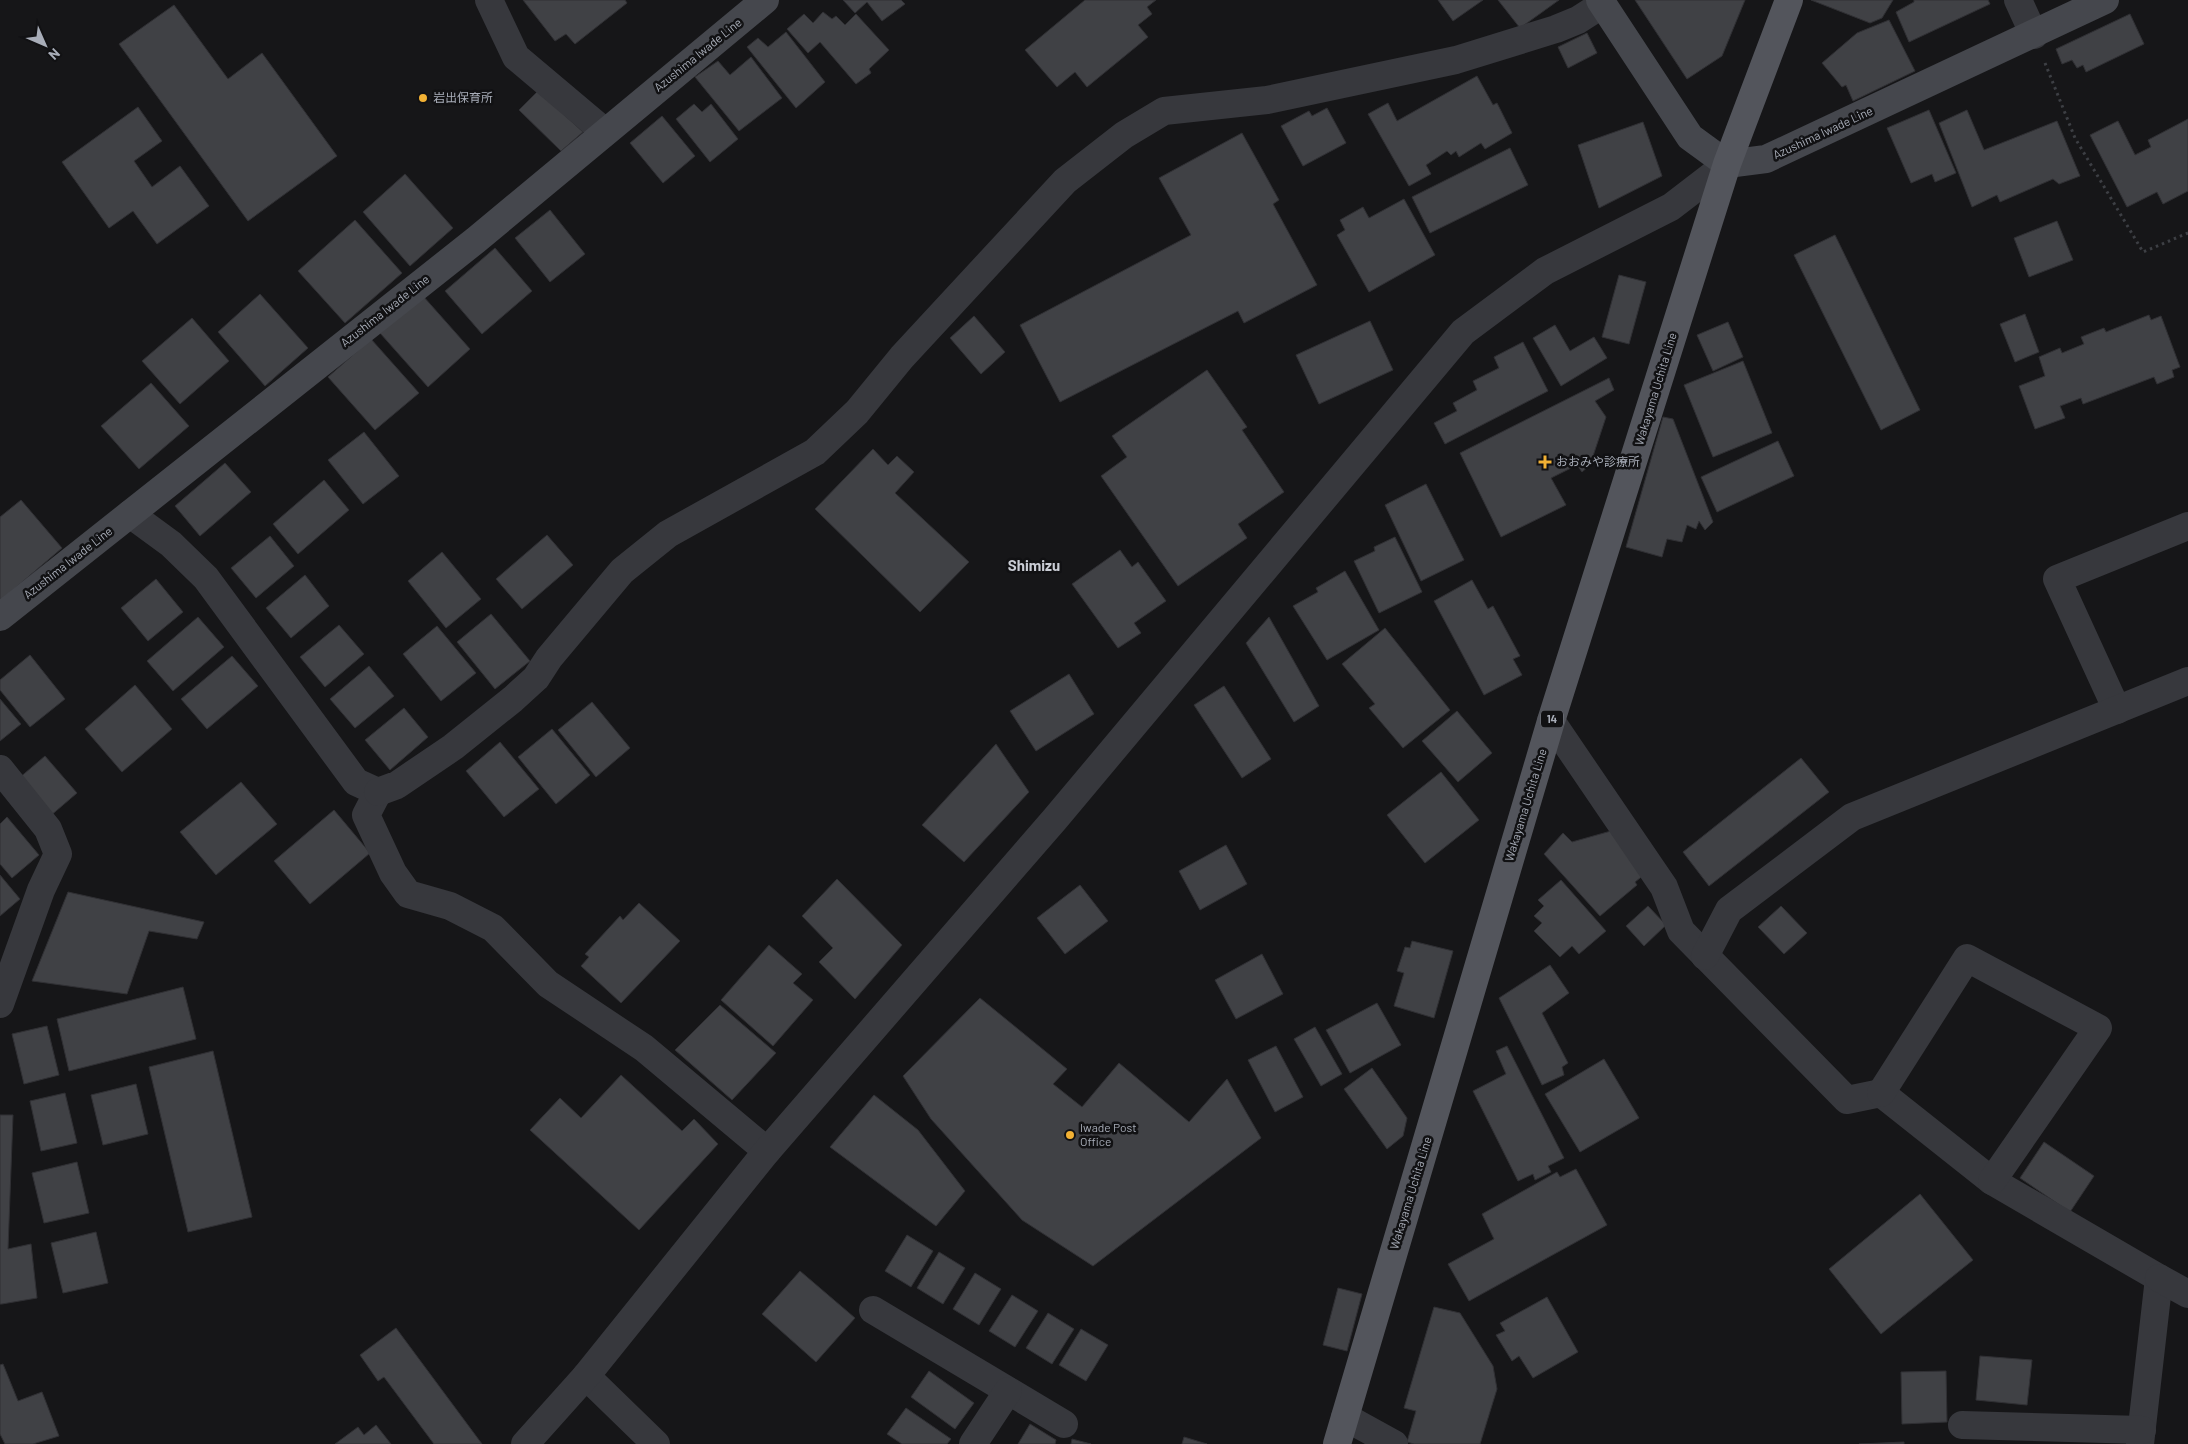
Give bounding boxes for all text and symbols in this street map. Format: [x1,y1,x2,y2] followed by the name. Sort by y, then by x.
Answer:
[651,15,744,94] street label: Azushima Iwade Line
[20,20,70,70] north arrow
[45,45,64,64] text: N
[433,90,493,104] place label: 岩出保育所
[417,92,429,104] marker: 岩出保育所
[1770,103,1875,161] street label: Azushima Iwade Line
[337,271,431,349] street label: Azushima Iwade Line
[1631,331,1679,447] street label: Wakayama Uchita Line
[1556,454,1640,468] place label: おおみや診療所
[1538,455,1552,469] marker: おおみや診療所
[20,523,114,601] street label: Azushima Iwade Line
[1008,556,1060,574] district label: Shimizu
[1541,711,1563,728] road number: 14
[1501,747,1549,863] street label: Wakayama Uchita Line
[1080,1120,1137,1148] place label: Iwade Post Office
[1064,1129,1076,1141] marker: Iwade Post Office
[1386,1135,1434,1251] street label: Wakayama Uchita Line

